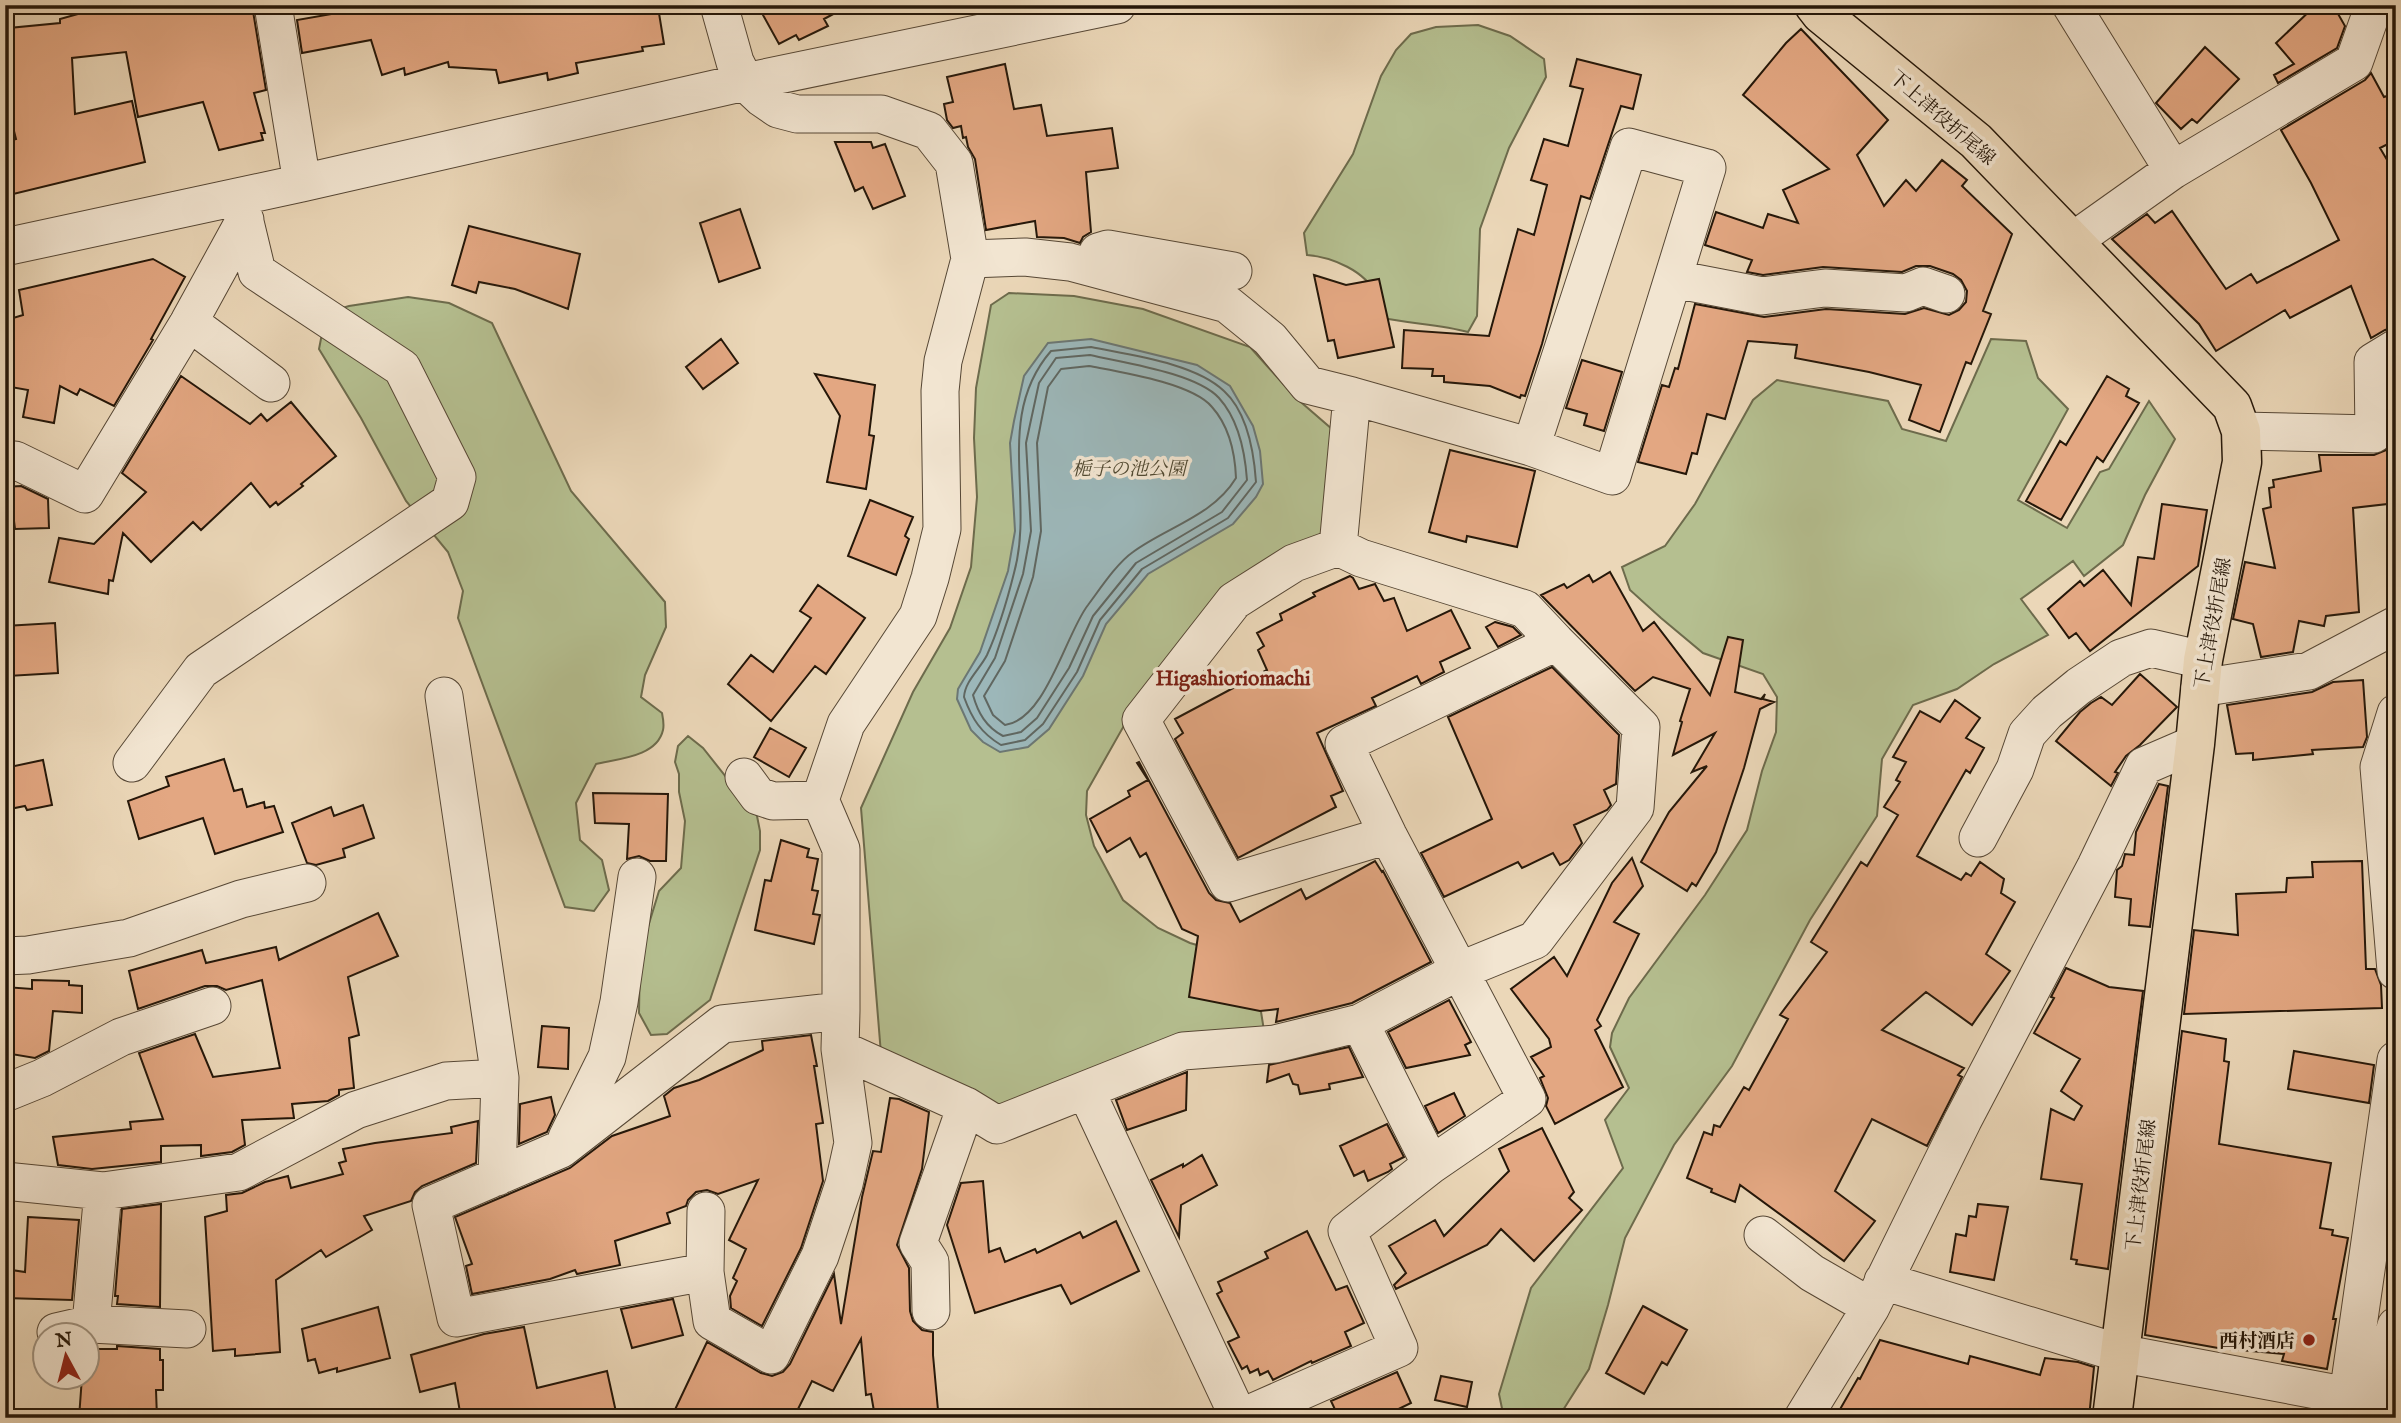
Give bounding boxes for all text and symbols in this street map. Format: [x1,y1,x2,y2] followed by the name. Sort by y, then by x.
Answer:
[1884,66,2000,171] street label: 下上津役折尾線
[1072,458,1189,482] park label: 梔子の池公園
[2191,556,2237,691] street label: 下上津役折尾線
[1155,666,1311,693] district label: Higashioriomachi
[2122,1118,2162,1253] street label: 下上津役折尾線
[32,1322,102,1392] north arrow
[54,1328,74,1354] text: N
[2219,1330,2295,1354] place label: 西村酒店
[2301,1332,2317,1348] marker: 西村酒店

